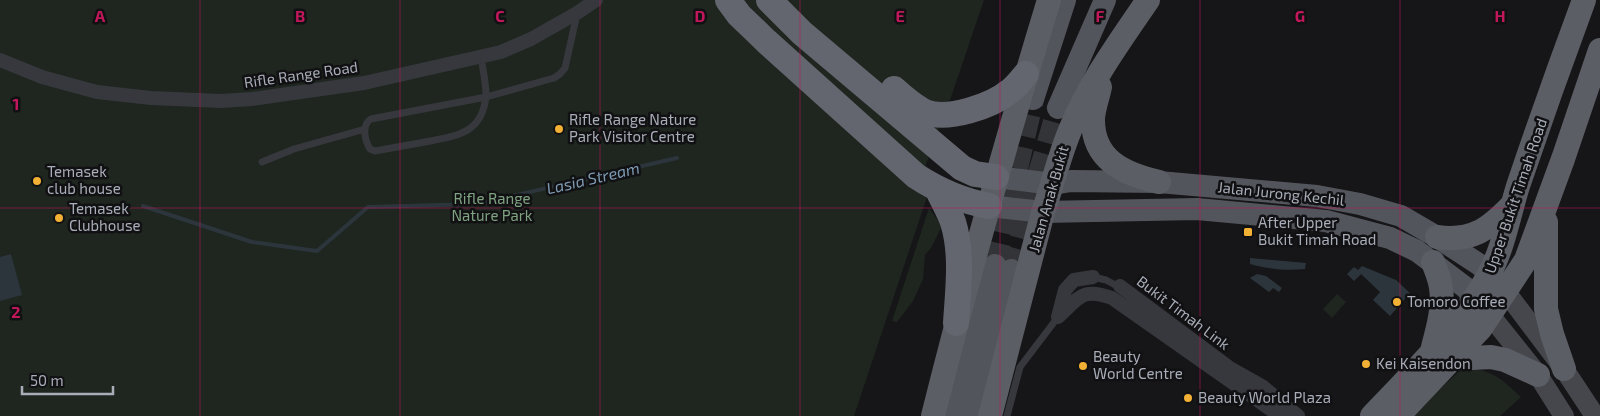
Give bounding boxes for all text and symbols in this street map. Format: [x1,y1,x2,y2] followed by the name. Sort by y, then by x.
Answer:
[95,6,106,25] text: A
[295,6,305,25] text: B
[495,6,505,25] text: C
[695,6,706,25] text: D
[895,6,905,25] text: E
[1096,6,1105,25] text: F
[1295,6,1305,25] text: G
[1494,6,1506,25] text: H
[243,57,359,91] street label: Rifle Range Road
[13,94,19,113] text: 1
[569,110,696,145] place label: Rifle Range Nature Park Visitor Centre
[1480,116,1550,276] street label: Upper Bukit Timah Road
[553,123,565,135] marker: Rifle Range Nature Park Visitor Centre
[1024,143,1072,254] street label: Jalan Anak Bukit
[545,158,641,197] water label: Lasia Stream
[47,162,121,197] place label: Temasek club house
[31,175,43,187] marker: Temasek club house
[1217,177,1346,209] street label: Jalan Jurong Kechil
[452,189,533,224] park label: Rifle Range Nature Park
[69,199,141,234] place label: Temasek Clubhouse
[53,212,65,224] marker: Temasek Clubhouse
[1258,213,1376,248] place label: After Upper Bukit Timah Road
[1242,226,1254,238] marker: After Upper Bukit Timah Road
[1134,271,1234,353] street label: Bukit Timah Link
[1407,292,1506,310] place label: Tomoro Coffee
[1391,296,1403,308] marker: Tomoro Coffee
[11,302,21,321] text: 2
[1093,347,1183,382] place label: Beauty World Centre
[1376,354,1471,372] place label: Kei Kaisendon
[1360,358,1372,370] marker: Kei Kaisendon
[1077,360,1089,372] marker: Beauty World Centre
[22,364,114,396] scale bar
[30,371,64,389] text: 50 m
[1198,388,1331,406] place label: Beauty World Plaza
[1182,392,1194,404] marker: Beauty World Plaza

